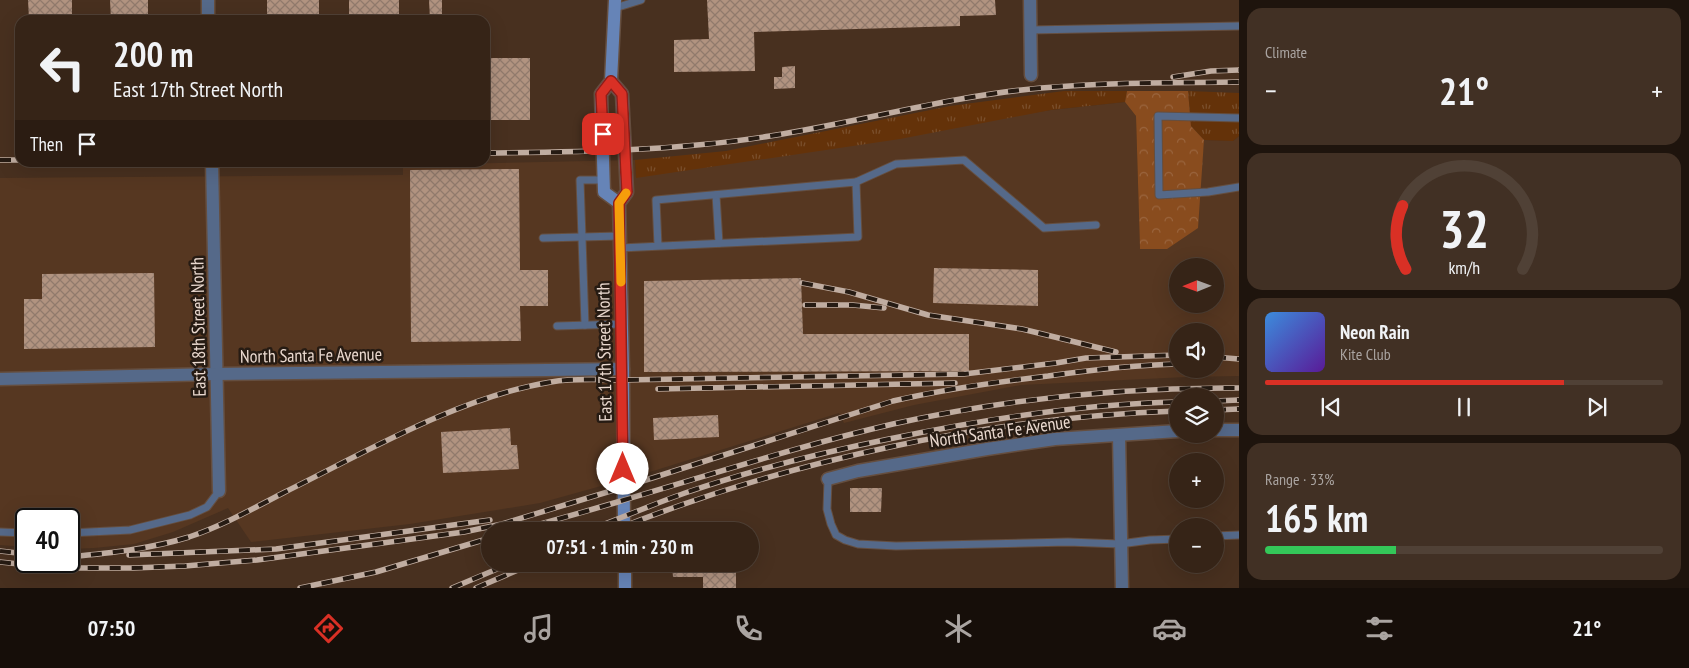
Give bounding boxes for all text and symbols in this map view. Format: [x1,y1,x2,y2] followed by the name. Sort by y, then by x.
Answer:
[113,31,194,77] text: 200 m
[30,35,95,100] icon: left
[1265,42,1307,62] text: Climate
[1439,66,1489,115] text: 21°
[1265,72,1277,109] text: −
[1651,72,1663,109] text: +
[113,75,283,103] text: East 17th Street North
[582,113,624,155] pin
[589,120,617,148] icon: arrive
[73,130,101,158] icon: arrive
[30,132,63,156] text: Then
[1439,195,1489,262] text: 32
[1448,256,1480,279] text: km/h
[185,257,211,397] street label: East 18th Street North
[1169,258,1224,312] north arrow
[1169,258,1224,573] map controls
[591,282,617,422] street label: East 17th Street North
[1340,320,1409,344] text: Neon Rain
[1169,323,1224,378] button: sound
[240,342,382,368] street label: North Santa Fe Avenue
[1340,344,1391,364] text: Kite Club
[1169,388,1224,443] button: layers
[1317,393,1345,421] icon: previous
[1450,393,1478,421] icon: pause
[1583,393,1611,421] icon: next
[928,410,1072,452] street label: North Santa Fe Avenue
[596,442,648,494] position arrow
[1169,453,1224,508] button: +
[1265,469,1334,489] text: Range · 33%
[1265,493,1368,542] text: 165 km
[15,508,80,573] speed limit sign: 40
[1169,518,1224,573] button: −
[547,535,693,559] text: 07:51 · 1 min · 230 m
[311,611,346,646] icon: directions
[521,611,556,646] icon: music
[731,611,766,646] icon: phone
[941,611,976,646] icon: climate
[1152,611,1187,646] icon: car
[1362,611,1397,646] icon: filters
[88,614,135,642] text: 07:50
[1572,614,1601,642] text: 21°

